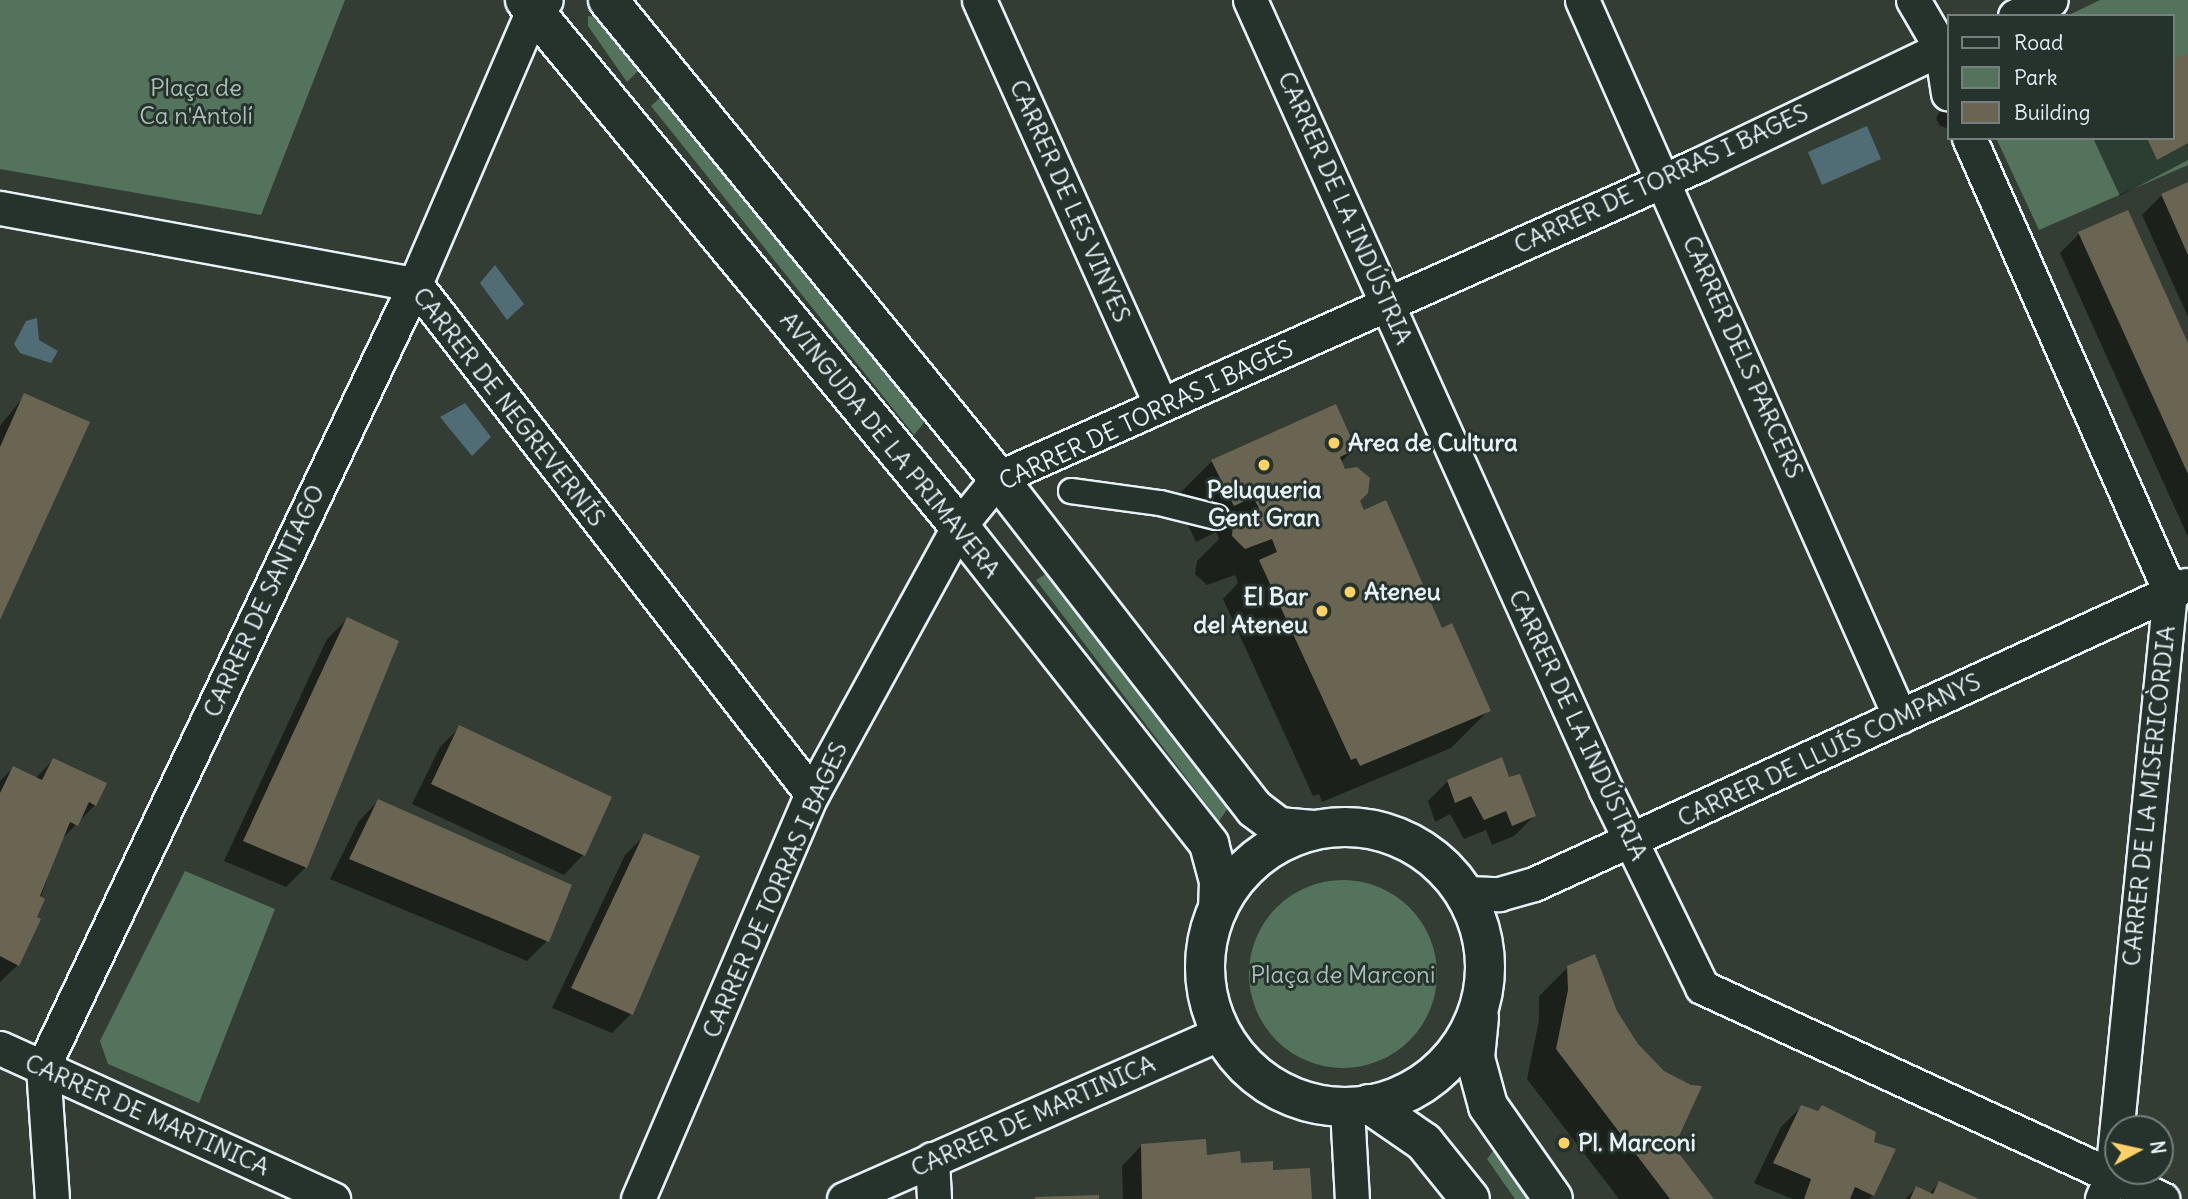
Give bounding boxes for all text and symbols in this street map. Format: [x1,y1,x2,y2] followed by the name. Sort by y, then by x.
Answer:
[1946,14,2174,140] legend
[2014,29,2063,56] text: Road
[2014,64,2057,91] text: Park
[1272,67,1418,349] street label: CARRER DE LA INDÚSTRIA
[139,74,253,130] park label: Plaça de Ca n'Antolí
[1003,75,1137,327] street label: CARRER DE LES VINYES
[1509,98,1813,260] street label: CARRER DE TORRAS I BAGES
[2014,99,2090,126] text: Building
[1676,231,1810,483] street label: CARRER DELS PARCERS
[407,282,611,532] street label: CARRER DE NEGREVERNÍS
[774,306,1006,584] street label: AVINGUDA DE LA PRIMAVERA
[994,334,1298,496] street label: CARRER DE TORRAS I BAGES
[1348,429,1518,457] place label: Area de Cultura
[1326,435,1342,451] marker: Area de Cultura
[1256,457,1272,473] marker: Peluqueria Gent Gran
[1207,476,1321,532] place label: Peluqueria Gent Gran
[197,480,331,722] street label: CARRER DE SANTIAGO
[1364,578,1441,606] place label: Ateneu
[1193,583,1308,639] place label: El Bar del Ateneu
[1342,584,1358,600] marker: Ateneu
[1503,585,1653,865] street label: CARRER DE LA INDÚSTRIA
[1314,603,1330,619] marker: El Bar del Ateneu
[2117,624,2181,968] street label: CARRER DE LA MISERICÒRDIA
[1673,667,1985,833] street label: CARRER DE LLUÍS COMPANYS
[697,738,853,1042] street label: CARRER DE TORRAS I BAGES
[1251,961,1435,989] park label: Plaça de Marconi
[20,1048,274,1182] street label: CARRER DE MARTINICA
[906,1049,1160,1183] street label: CARRER DE MARTINICA
[2104,1115,2174,1185] north arrow
[1578,1129,1696,1157] place label: Pl. Marconi
[1556,1135,1572,1151] marker: Pl. Marconi
[2145,1139,2171,1156] text: N

